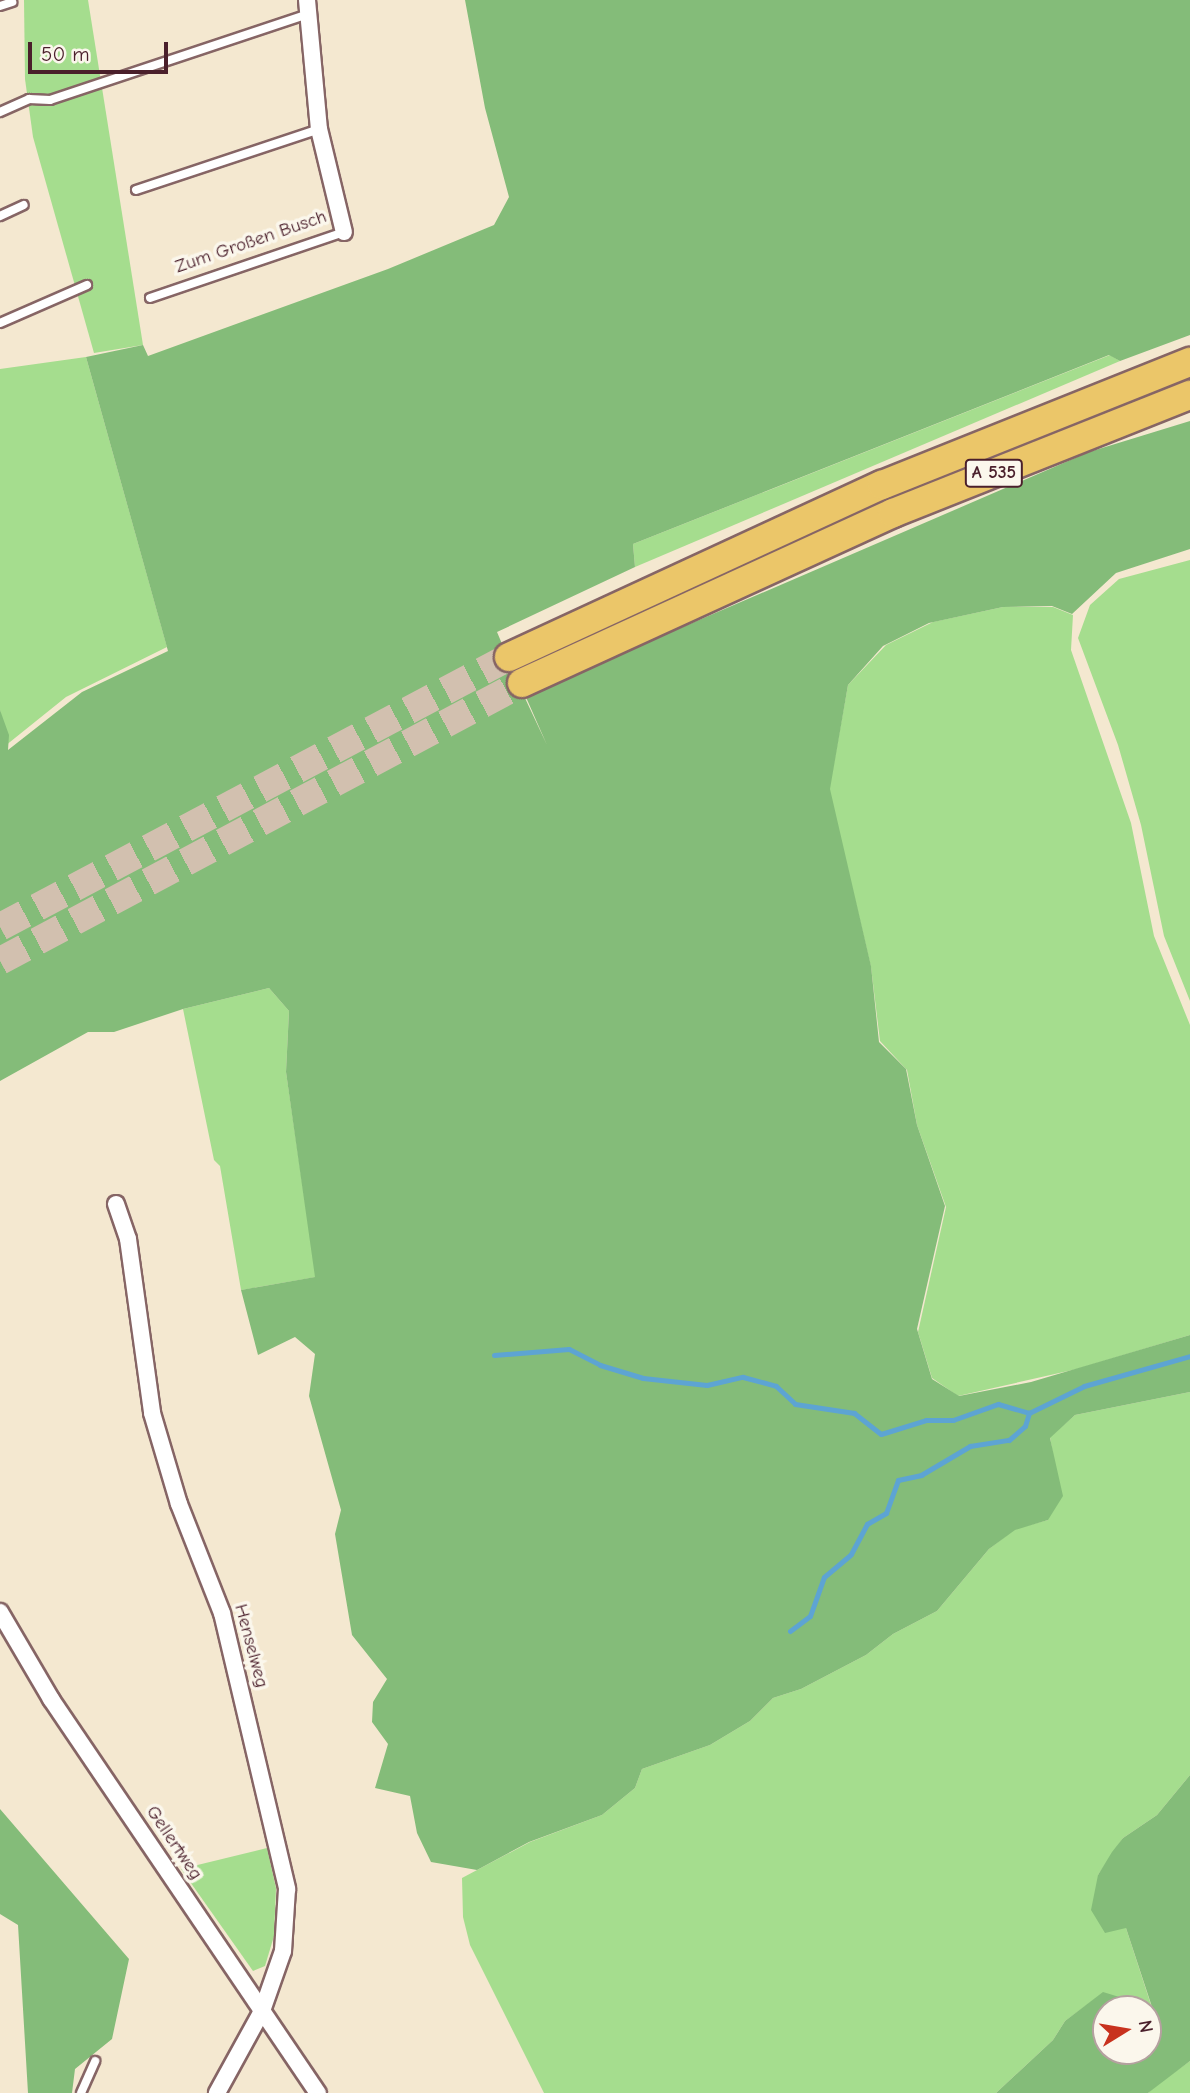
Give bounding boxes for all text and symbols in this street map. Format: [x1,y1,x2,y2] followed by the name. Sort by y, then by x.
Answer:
[32,28,172,72] scale bar
[41,42,90,66] text: 50 m
[172,205,330,279] street label: Zum Großen Busch
[964,458,1024,488] road number: A 535
[229,1602,273,1690] street label: Henselweg
[141,1802,207,1884] street label: Gellertweg
[1092,1995,1162,2065] north arrow
[1134,2018,1158,2035] text: N

